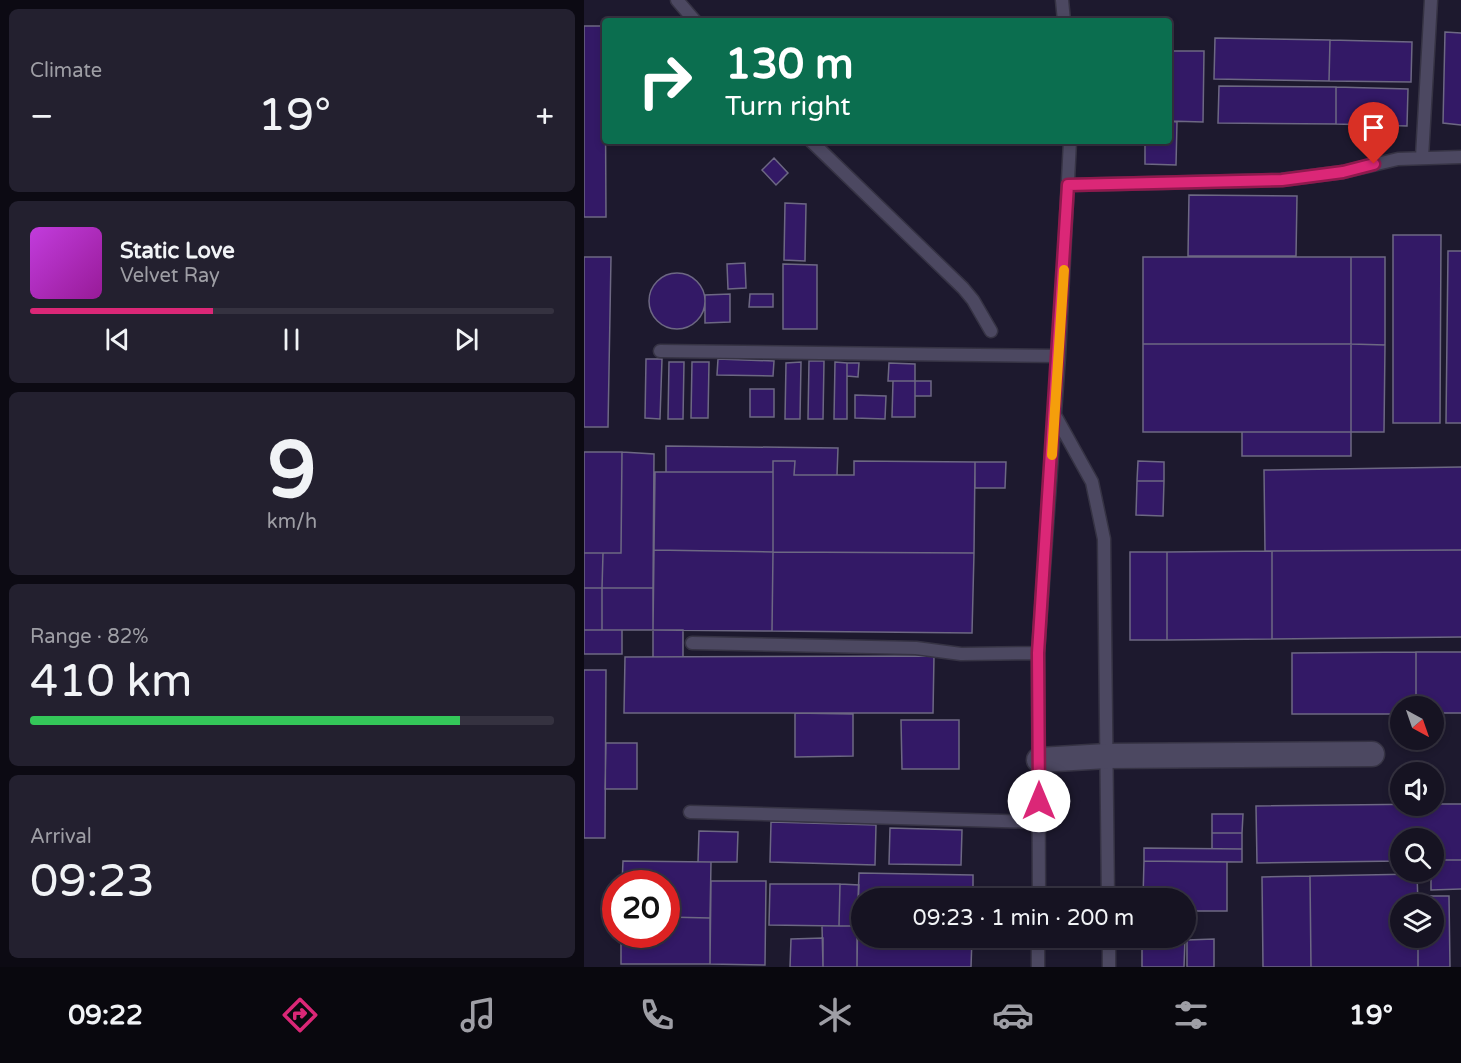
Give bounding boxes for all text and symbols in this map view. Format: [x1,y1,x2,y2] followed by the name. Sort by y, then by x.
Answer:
[725,39,854,90] text: 130 m
[626,42,704,120] icon: right
[30,59,102,83] text: Climate
[258,89,331,143] text: 19°
[725,90,851,123] text: Turn right
[30,97,54,136] text: −
[535,97,554,136] text: +
[1348,102,1399,164] pin
[1357,111,1390,144] icon: arrive
[120,238,235,264] text: Static Love
[120,264,220,288] text: Velvet Ray
[101,323,134,356] icon: previous
[275,323,308,356] icon: pause
[450,323,483,356] icon: next
[268,424,316,518] text: 9
[267,510,317,534] text: km/h
[30,625,149,649] text: Range · 82%
[30,655,192,709] text: 410 km
[1390,696,1444,750] north arrow
[1390,696,1444,948] map controls
[1390,762,1444,816] button: sound
[1007,769,1071,833] position arrow
[30,825,92,849] text: Arrival
[1390,828,1444,882] button: search
[30,855,155,909] text: 09:23
[602,870,680,948] speed limit sign: 20
[1390,894,1444,948] button: layers
[913,905,1134,931] text: 09:23 · 1 min · 200 m
[279,994,321,1036] icon: directions
[457,994,499,1036] icon: music
[636,994,678,1036] icon: phone
[814,994,856,1036] icon: climate
[992,994,1034,1036] icon: car
[1170,994,1212,1036] icon: filters
[68,999,143,1032] text: 09:22
[1349,999,1393,1032] text: 19°

